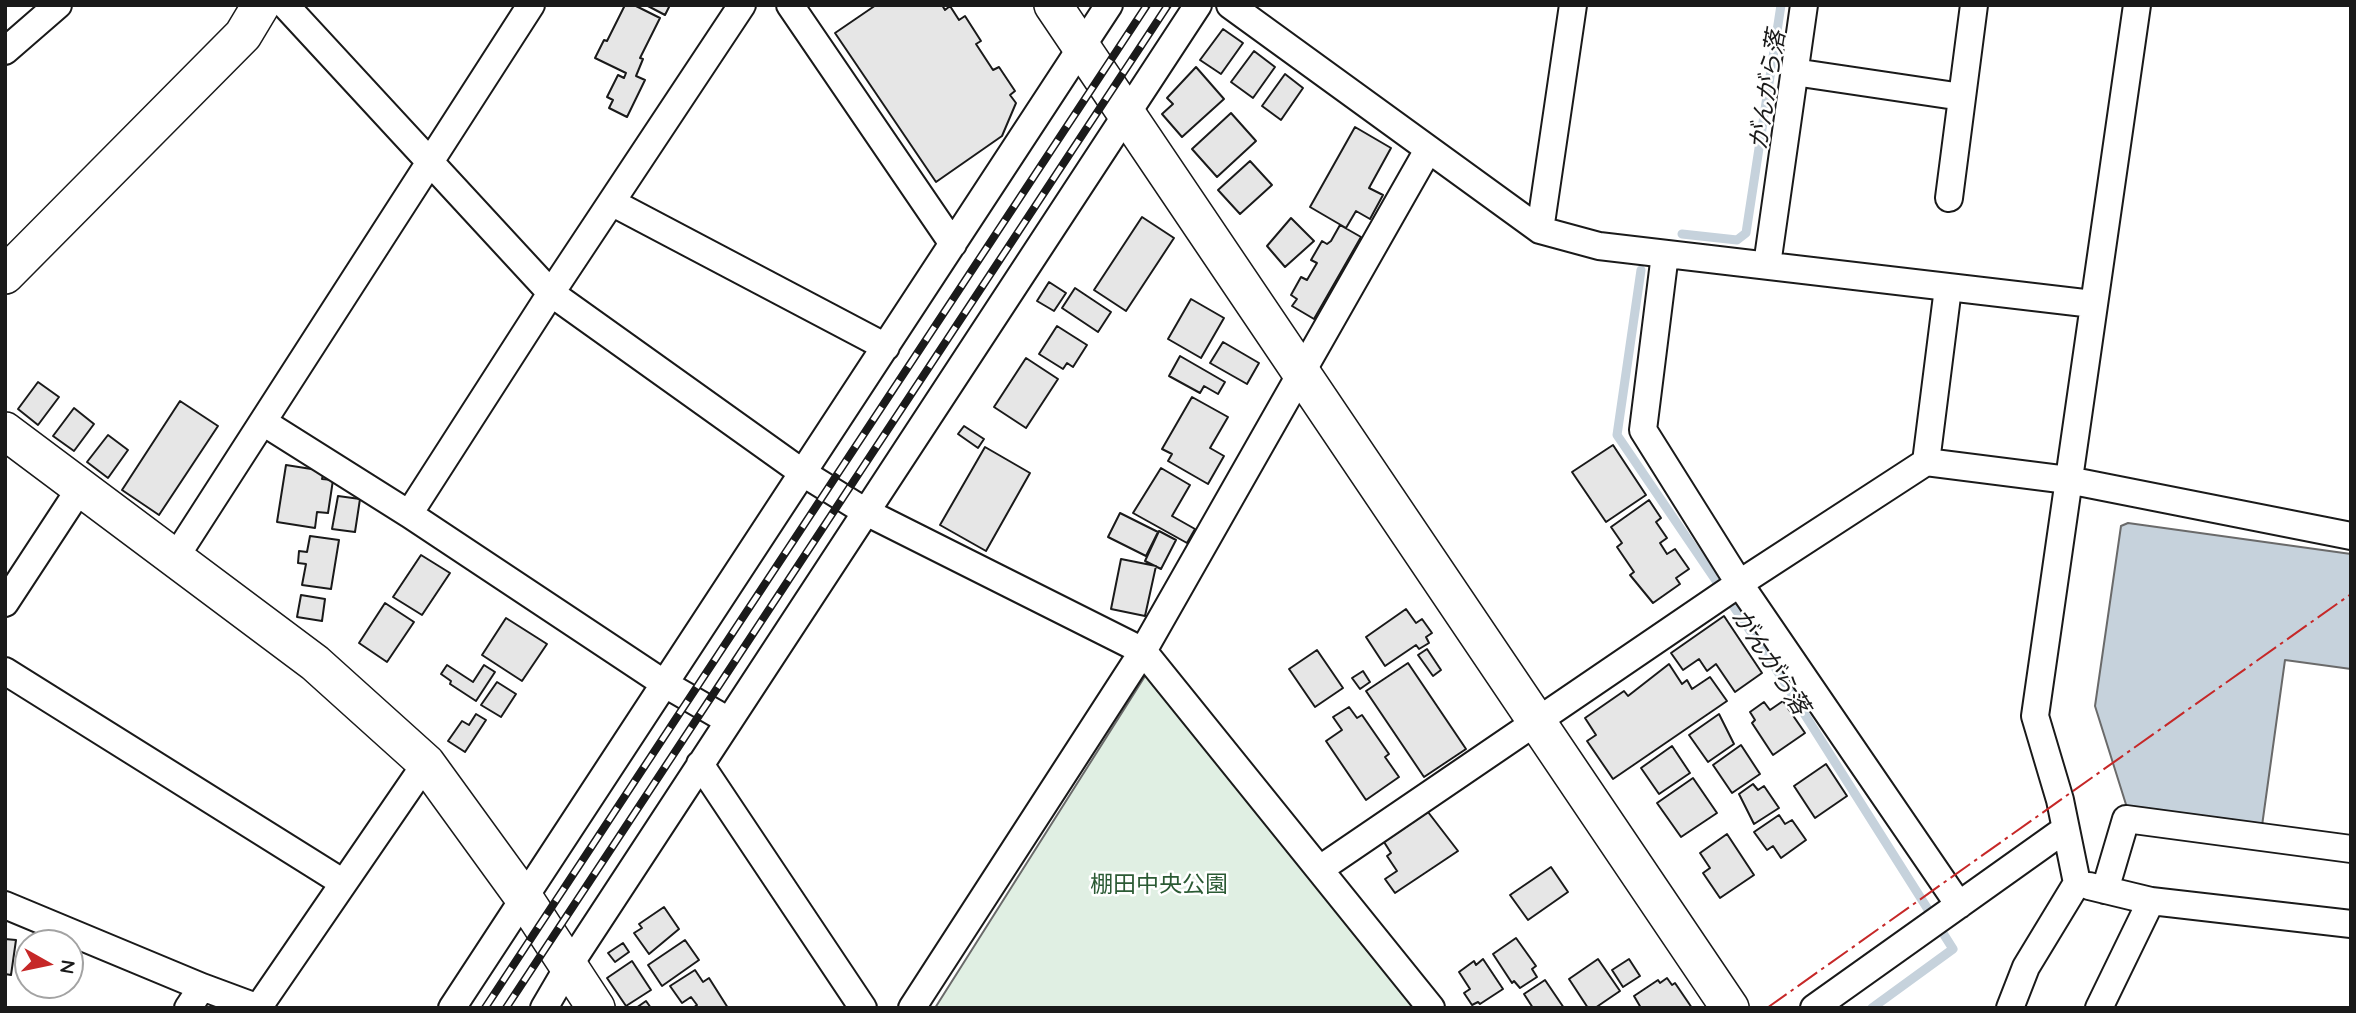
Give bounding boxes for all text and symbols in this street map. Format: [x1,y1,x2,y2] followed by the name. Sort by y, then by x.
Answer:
[1744,28,1792,152] water label: がんがら落
[1725,604,1815,720] water label: がんがら落
[1090,871,1228,899] park label: 棚田中央公園
[14,929,84,999] north arrow
[55,958,81,976] text: N

